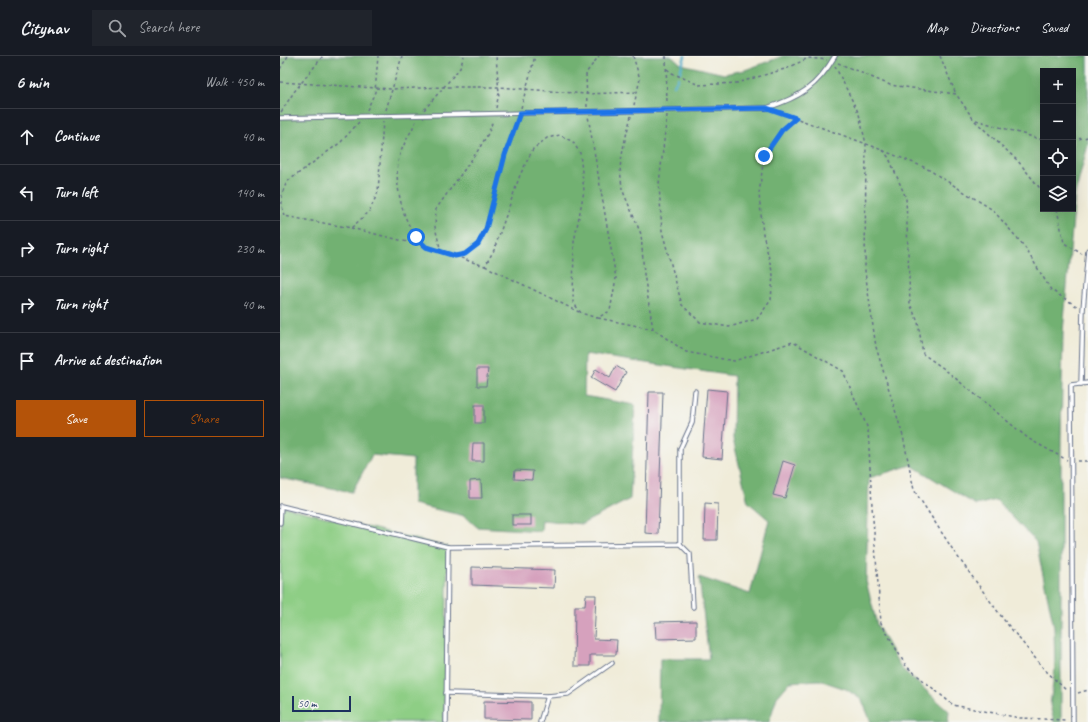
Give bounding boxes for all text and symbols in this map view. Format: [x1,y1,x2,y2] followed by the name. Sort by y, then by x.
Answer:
[92,10,372,46] search box
[20,16,68,40] text: Citynav
[106,17,128,39] icon: search
[138,18,199,37] text: Search here
[927,19,948,36] text: Map
[970,19,1019,36] text: Directions
[1041,19,1068,36] text: Saved
[1040,68,1076,212] map controls
[1040,68,1076,104] button: +
[16,72,49,93] text: 6 min
[205,74,264,90] text: Walk · 450 m
[1040,104,1076,140] button: −
[16,126,38,148] icon: ahead
[54,127,99,146] text: Continue
[242,129,264,145] text: 40 m
[1040,140,1076,176] button: locate
[755,147,773,165] route end
[1040,176,1076,212] button: layers
[16,182,38,204] icon: left
[54,183,97,202] text: Turn left
[236,185,264,201] text: 140 m
[407,228,425,246] route start
[16,238,38,260] icon: right
[54,239,107,258] text: Turn right
[236,241,264,257] text: 230 m
[16,294,38,316] icon: right
[54,295,107,314] text: Turn right
[242,297,264,313] text: 40 m
[16,350,38,372] icon: arrive
[54,351,161,370] text: Arrive at destination
[16,400,136,437] button: Save
[144,400,264,437] button: Share
[292,694,351,713] scale bar
[298,696,317,710] text: 50 m

